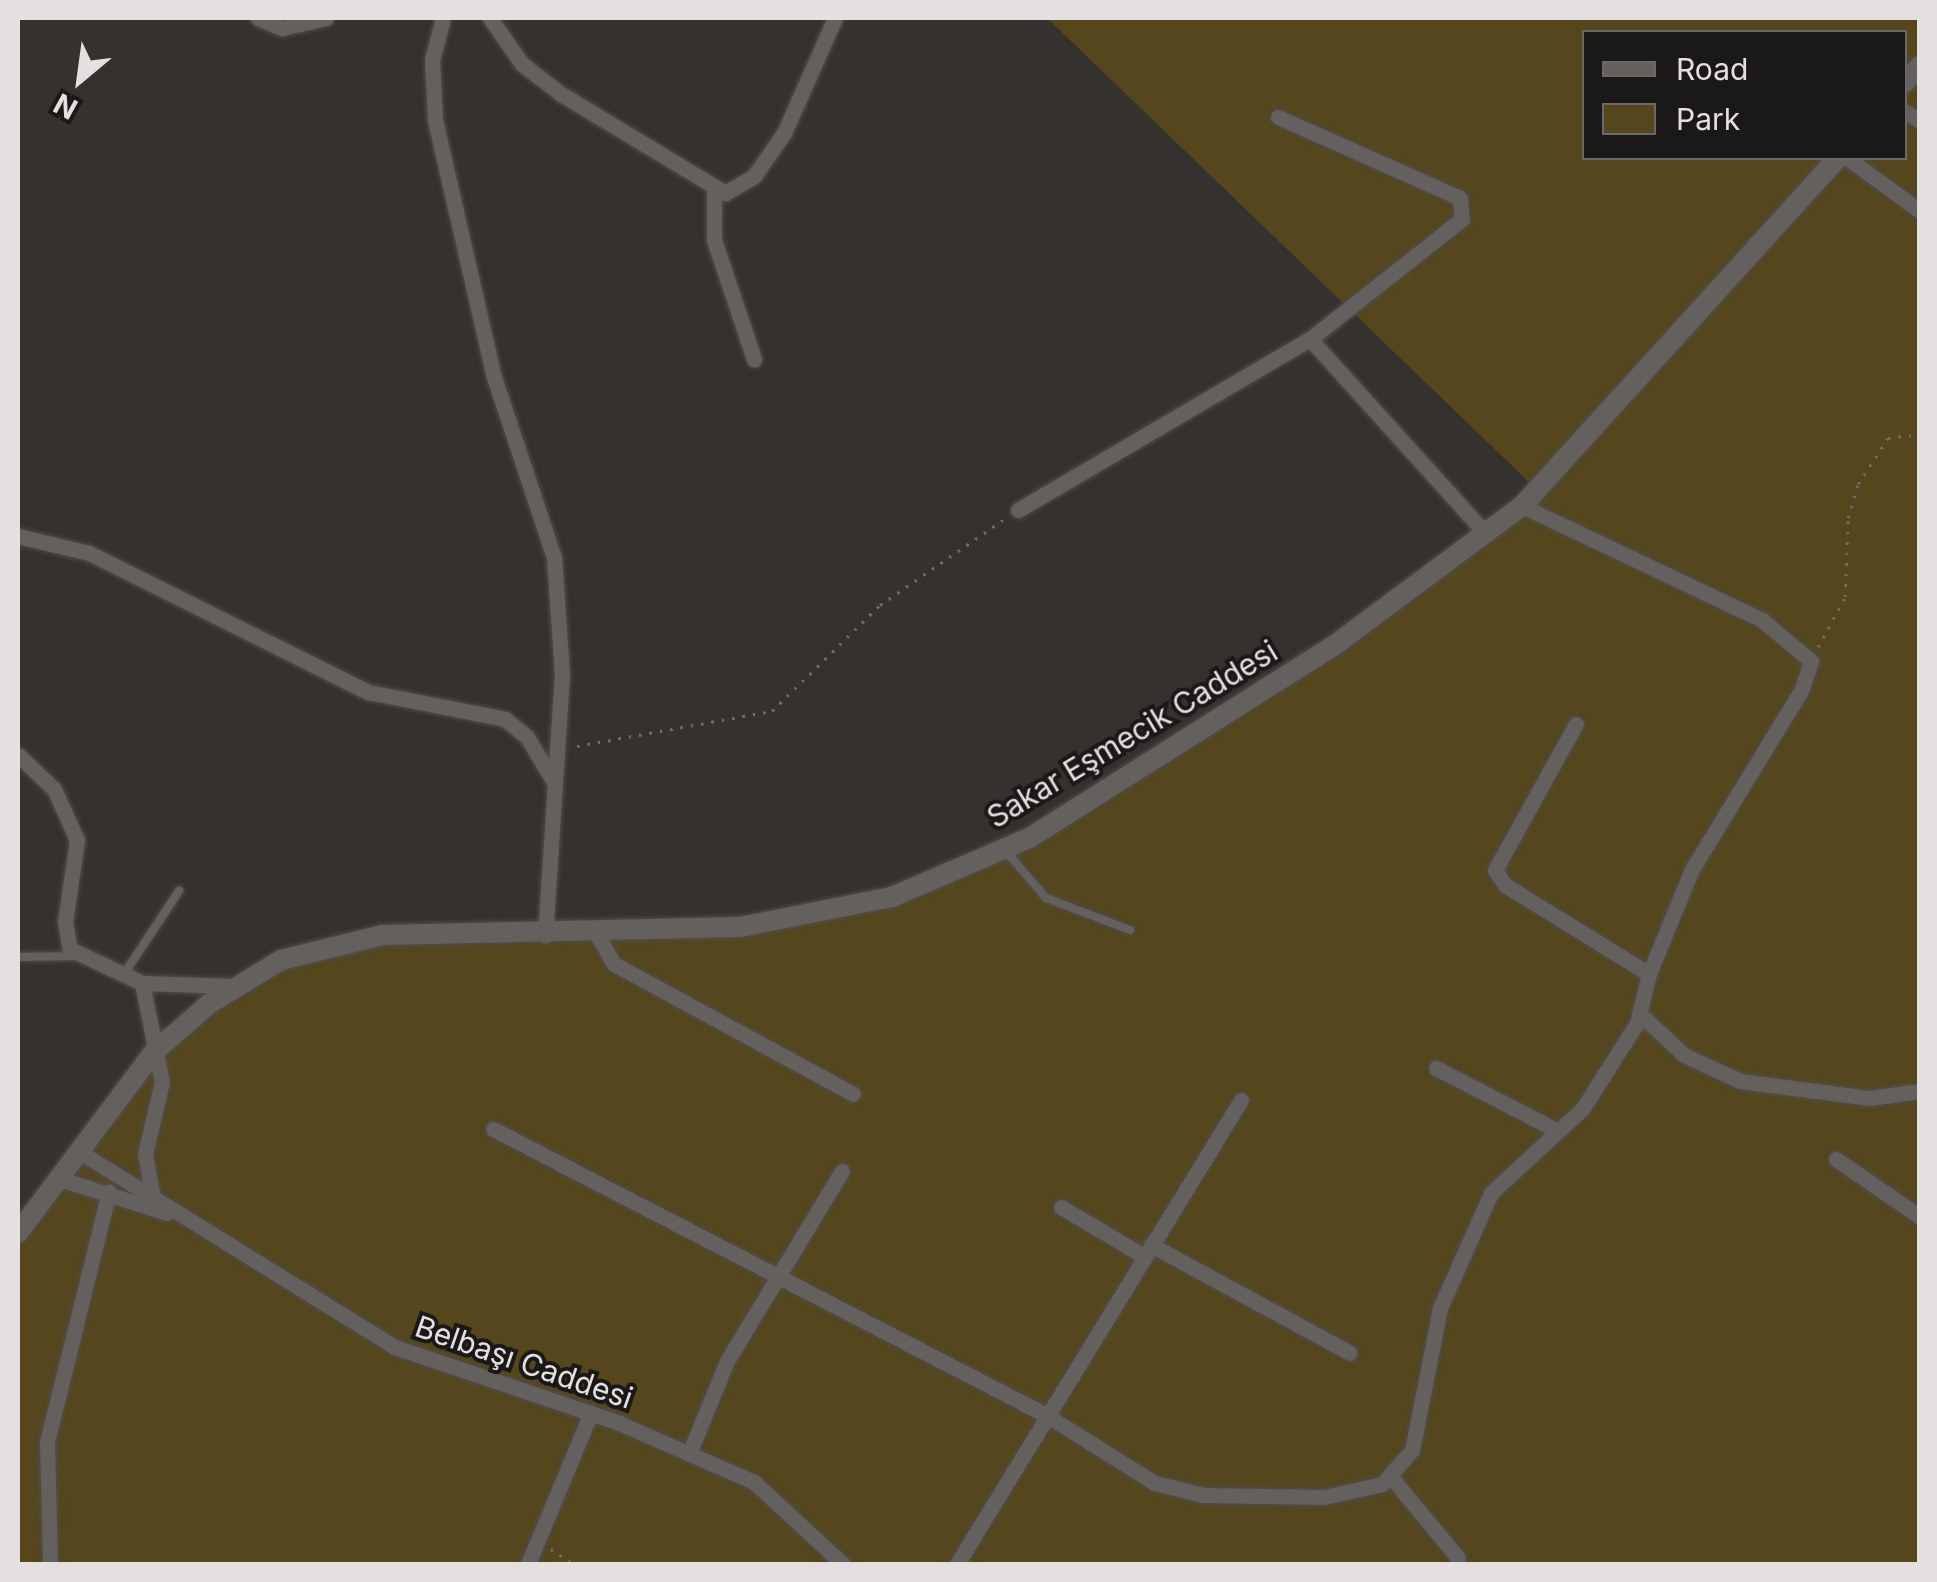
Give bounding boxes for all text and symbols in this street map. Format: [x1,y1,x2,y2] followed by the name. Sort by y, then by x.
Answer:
[30,30,130,130] north arrow
[1582,30,1907,160] legend
[1676,51,1748,87] text: Road
[48,86,83,126] text: N
[1676,101,1740,137] text: Park
[980,633,1284,835] street label: Sakar Eşmecik Caddesi
[411,1308,637,1416] street label: Belbaşı Caddesi

